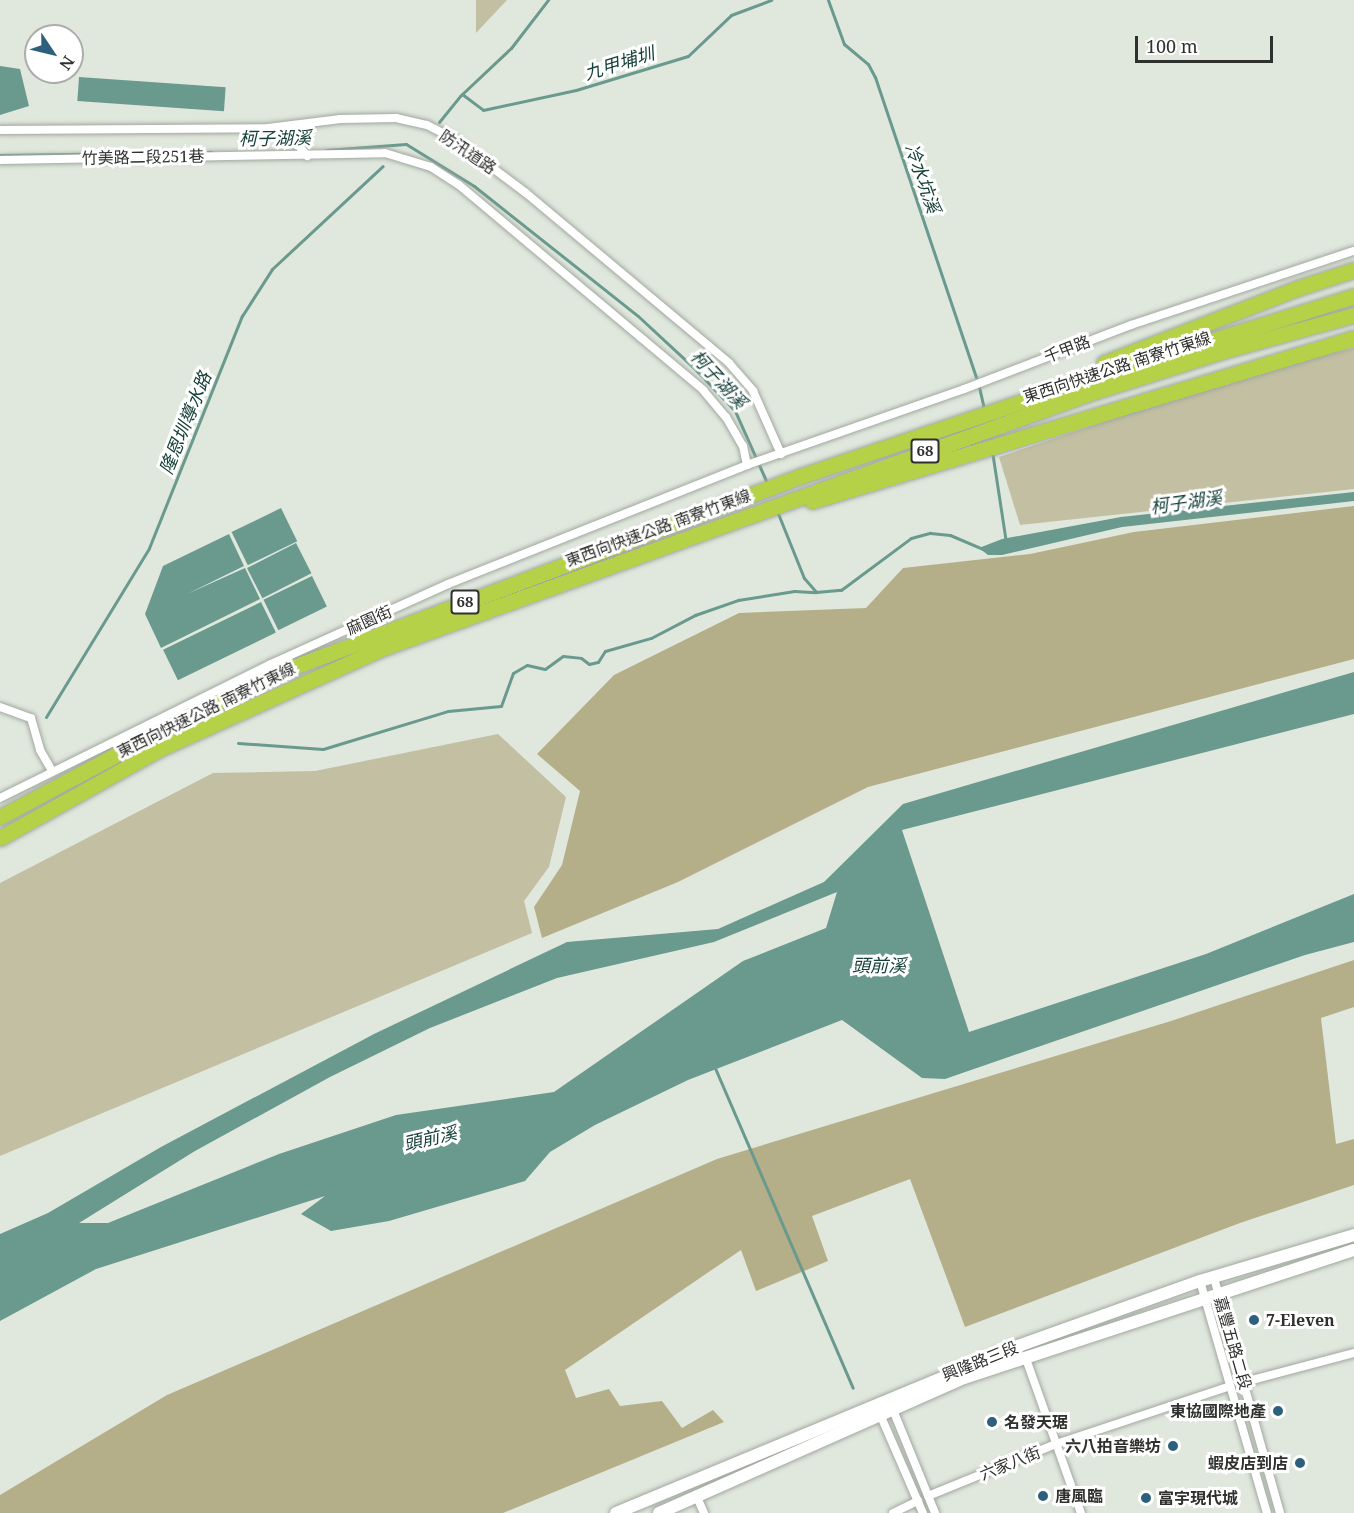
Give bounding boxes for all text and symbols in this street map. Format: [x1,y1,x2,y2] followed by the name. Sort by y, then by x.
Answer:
[24,24,84,84] north arrow
[1138,24,1276,62] scale bar
[1146,34,1198,58] text: 100 m
[581,42,657,84] water label: 九甲埔圳
[54,52,80,75] text: N
[436,126,500,178] street label: 防汛道路
[239,127,311,149] water label: 柯子湖溪
[901,140,945,216] water label: 冷水坑溪
[81,146,205,168] street label: 竹美路二段251巷
[1021,328,1213,406] street label: 東西向快速公路 南寮竹東線
[1041,331,1093,367] street label: 千甲路
[687,345,751,413] water label: 柯子湖溪
[155,369,215,477] water label: 隆恩圳導水路
[910,439,940,463] road number: 68
[563,485,753,571] street label: 東西向快速公路 南寮竹東線
[1149,486,1223,518] water label: 柯子湖溪
[450,590,480,614] road number: 68
[343,601,395,639] street label: 麻園街
[114,658,298,762] street label: 東西向快速公路 南寮竹東線
[852,954,906,976] water label: 頭前溪
[401,1121,459,1155] water label: 頭前溪
[1211,1294,1255,1392] street label: 嘉豐五路二段
[1266,1310,1335,1330] place label: 7-Eleven
[1247,1313,1261,1327] marker: 7-Eleven
[939,1337,1021,1385] street label: 興隆路三段
[1170,1401,1266,1421] place label: 東協國際地產
[1271,1404,1285,1418] marker: 東協國際地產
[1004,1412,1068,1432] place label: 名發天琚
[985,1415,999,1429] marker: 名發天琚
[1065,1436,1161,1456] place label: 六八拍音樂坊
[1166,1439,1180,1453] marker: 六八拍音樂坊
[977,1442,1043,1484] street label: 六家八街
[1208,1453,1288,1473] place label: 蝦皮店到店
[1293,1456,1307,1470] marker: 蝦皮店到店
[1055,1486,1103,1506] place label: 唐風臨
[1158,1488,1238,1508] place label: 富宇現代城
[1036,1489,1050,1503] marker: 唐風臨
[1139,1491,1153,1505] marker: 富宇現代城

